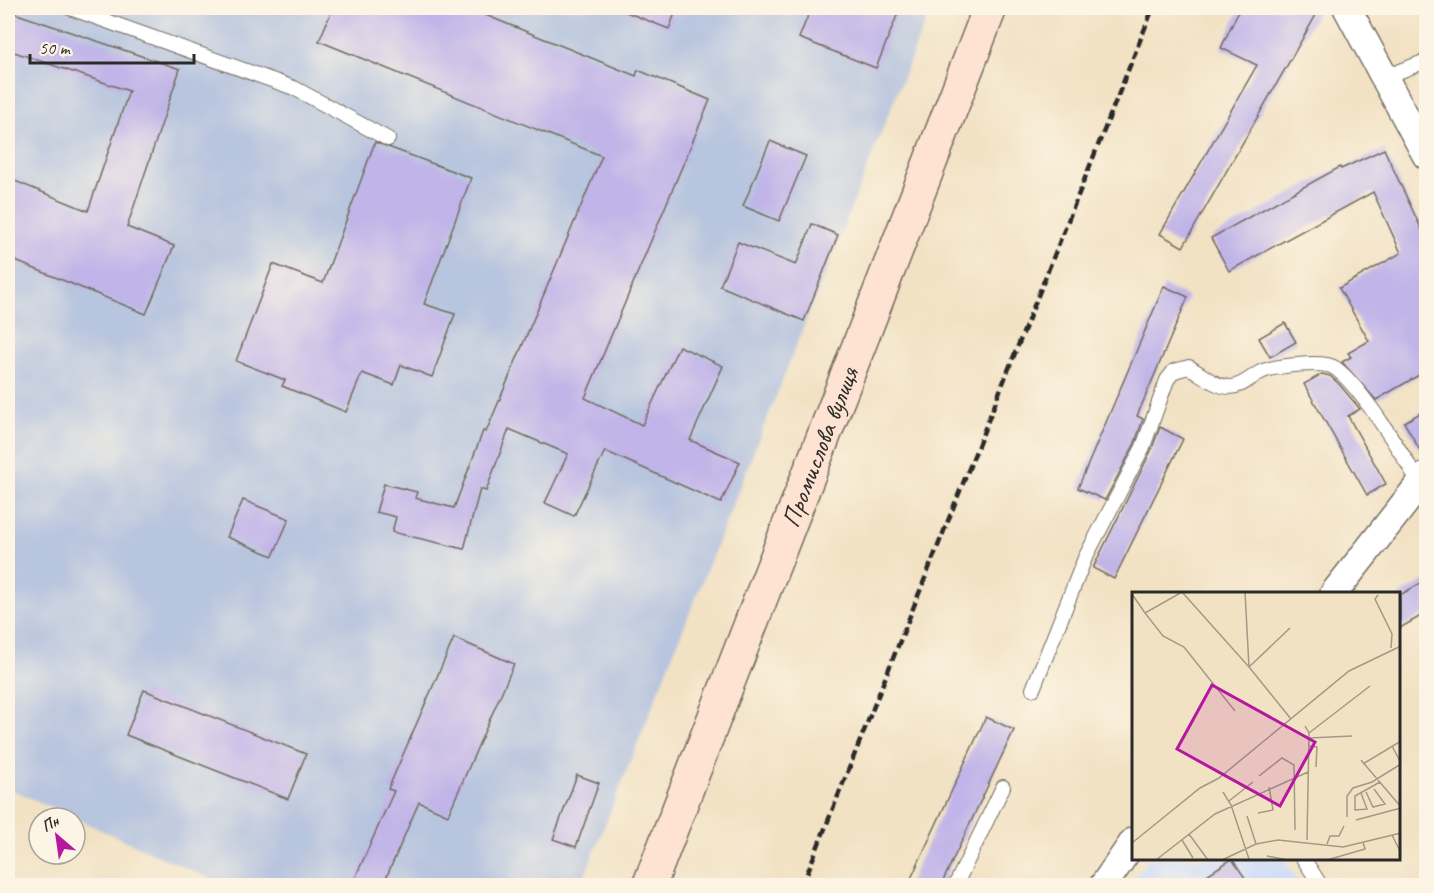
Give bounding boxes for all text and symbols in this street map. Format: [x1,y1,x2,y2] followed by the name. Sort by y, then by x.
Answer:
[30,27,194,65] scale bar
[39,37,72,59] text: 50 m
[774,361,867,532] street label: Промислова вулиця
[1132,592,1401,860] inset map
[27,806,87,866] north arrow
[38,811,63,837] text: Пн

